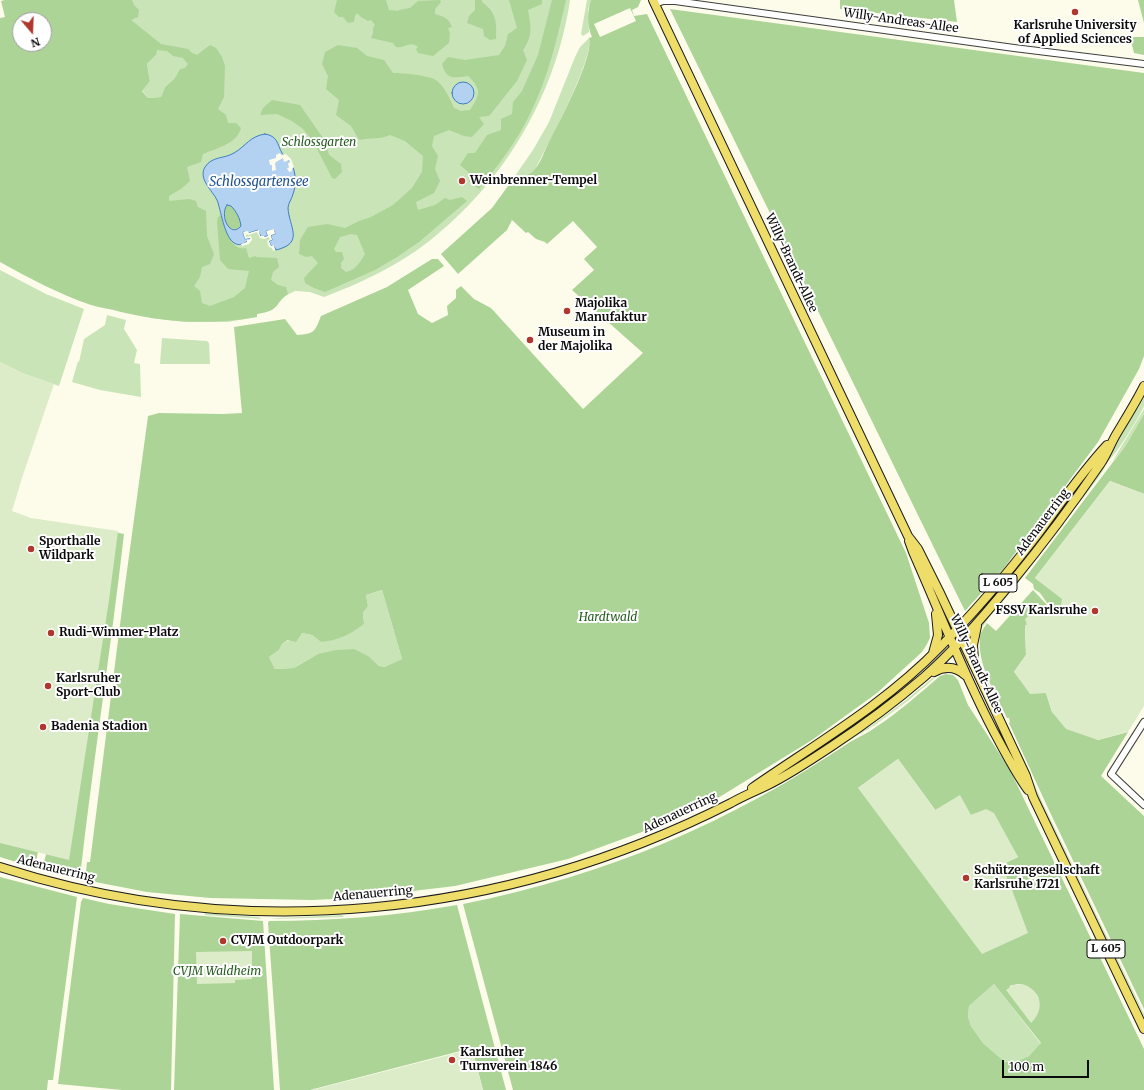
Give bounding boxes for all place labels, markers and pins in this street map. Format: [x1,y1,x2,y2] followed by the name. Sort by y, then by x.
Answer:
[1070,7,1080,17] marker: Karlsruhe University of Applied Sciences
[1013,19,1137,47] place label: Karlsruhe University of Applied Sciences
[470,174,597,188] place label: Weinbrenner-Tempel
[457,176,467,186] marker: Weinbrenner-Tempel
[575,297,647,325] place label: Majolika Manufaktur
[562,306,572,316] marker: Majolika Manufaktur
[538,326,612,354] place label: Museum in der Majolika
[525,335,535,345] marker: Museum in der Majolika
[39,535,100,563] place label: Sporthalle Wildpark
[26,544,36,554] marker: Sporthalle Wildpark
[996,604,1087,618] place label: FSSV Karlsruhe
[1090,606,1100,616] marker: FSSV Karlsruhe
[59,626,178,640] place label: Rudi-Wimmer-Platz
[46,628,56,638] marker: Rudi-Wimmer-Platz
[56,672,120,700] place label: Karlsruher Sport-Club
[43,681,53,691] marker: Karlsruher Sport-Club
[51,720,147,734] place label: Badenia Stadion
[38,722,48,732] marker: Badenia Stadion
[974,864,1100,892] place label: Schützengesellschaft Karlsruhe 1721
[961,873,971,883] marker: Schützengesellschaft Karlsruhe 1721
[231,934,343,948] place label: CVJM Outdoorpark
[218,936,228,946] marker: CVJM Outdoorpark
[460,1046,557,1074] place label: Karlsruher Turnverein 1846
[447,1055,457,1065] marker: Karlsruher Turnverein 1846

